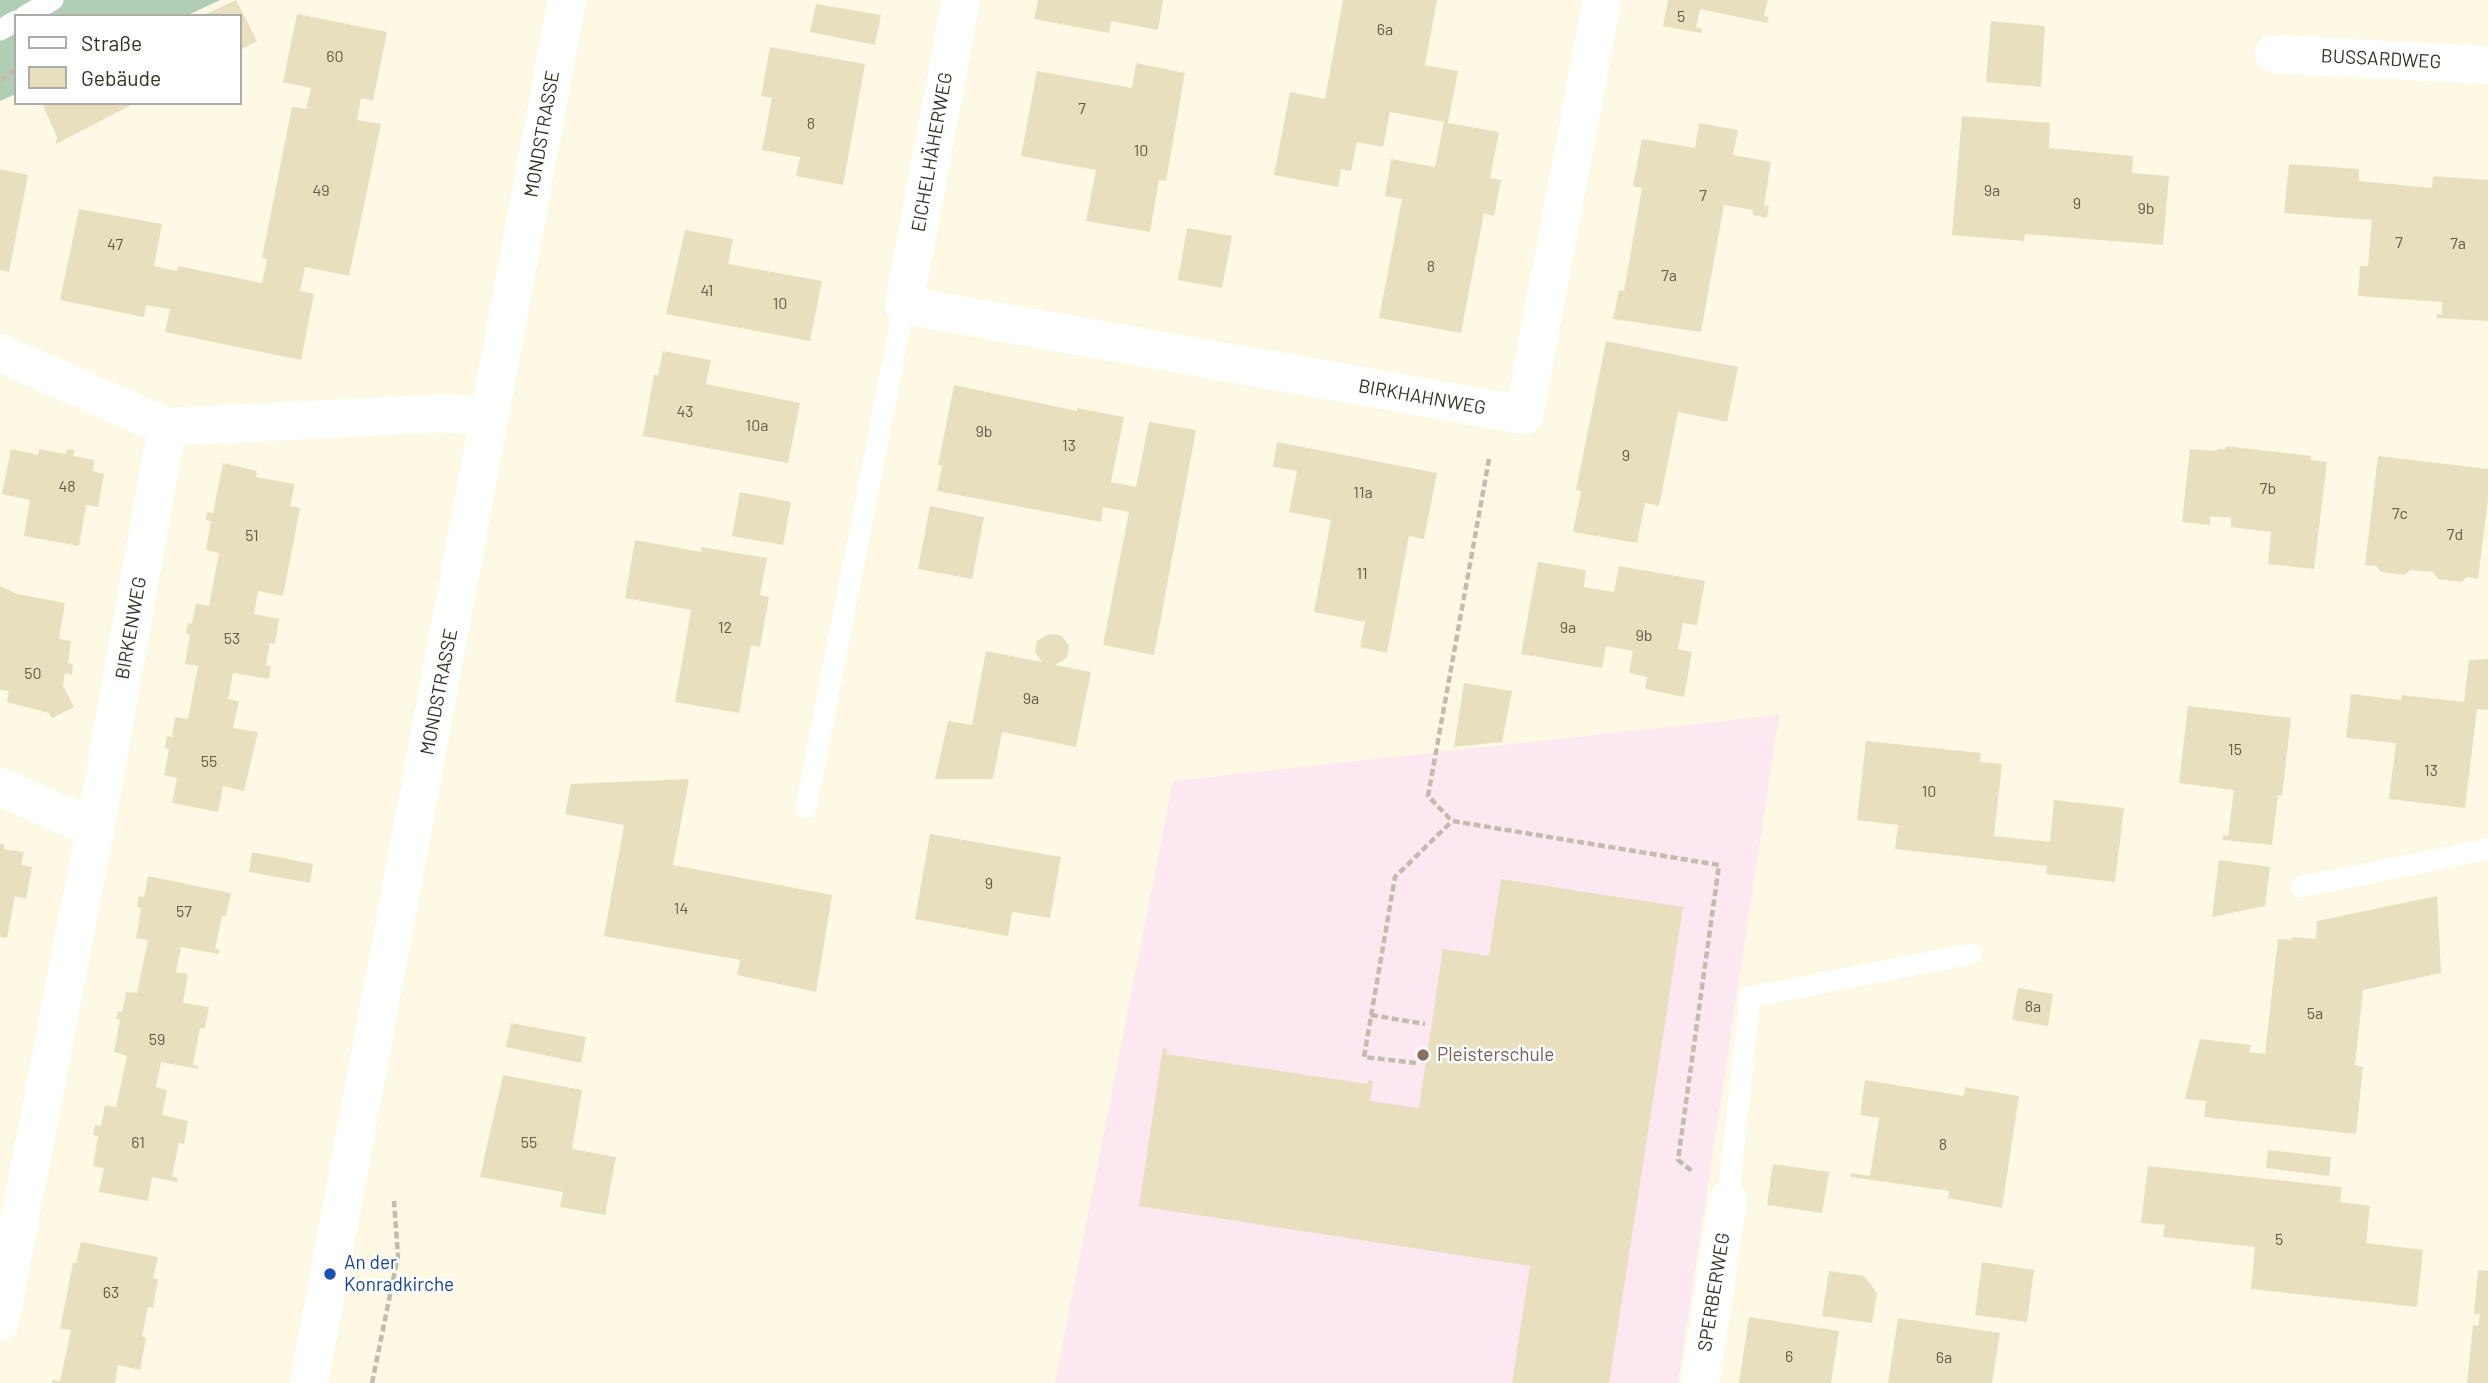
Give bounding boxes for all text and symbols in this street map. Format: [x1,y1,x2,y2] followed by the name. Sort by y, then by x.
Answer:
[1677,7,1685,27] house number: 5
[14,14,242,105] legend
[1377,20,1393,40] house number: 6a
[81,30,142,55] text: Straße
[2320,44,2442,74] street label: BUSSARDWEG
[326,47,344,67] house number: 60
[81,65,161,90] text: Gebäude
[520,69,564,199] street label: MONDSTRASSE
[907,70,957,234] street label: EICHELHÄHERWEG
[1078,99,1086,119] house number: 7
[807,114,815,134] house number: 8
[1134,141,1148,161] house number: 10
[312,181,330,201] house number: 49
[1984,181,2000,201] house number: 9a
[1699,186,1707,206] house number: 7
[2073,194,2081,214] house number: 9
[2137,199,2155,219] house number: 9b
[2395,233,2403,253] house number: 7
[2450,234,2466,254] house number: 7a
[107,235,123,255] house number: 47
[1427,257,1435,277] house number: 8
[1661,266,1677,286] house number: 7a
[701,281,713,301] house number: 41
[773,294,787,314] house number: 10
[1357,375,1487,419] street label: BIRKHAHNWEG
[676,402,694,422] house number: 43
[746,416,768,436] house number: 10a
[975,422,993,442] house number: 9b
[1062,436,1076,456] house number: 13
[1622,446,1630,466] house number: 9
[58,477,76,497] house number: 48
[2260,479,2276,499] house number: 7b
[1353,483,1373,503] house number: 11a
[2392,504,2408,524] house number: 7c
[2447,525,2463,545] house number: 7d
[245,526,259,546] house number: 51
[1356,564,1368,584] house number: 11
[111,575,151,681] street label: BIRKENWEG
[718,618,732,638] house number: 12
[1560,618,1576,638] house number: 9a
[1635,626,1653,646] house number: 9b
[416,627,462,757] street label: MONDSTRASSE
[224,629,240,649] house number: 53
[24,664,42,684] house number: 50
[1023,689,1039,709] house number: 9a
[2228,740,2242,760] house number: 15
[201,752,217,772] house number: 55
[2424,761,2438,781] house number: 13
[1922,782,1936,802] house number: 10
[985,874,993,894] house number: 9
[674,899,688,919] house number: 14
[176,902,192,922] house number: 57
[2025,997,2041,1017] house number: 8a
[2307,1004,2323,1024] house number: 5a
[149,1030,165,1050] house number: 59
[1437,1044,1554,1066] place label: Pleisterschule
[1415,1047,1431,1063] marker: Pleisterschule
[131,1133,145,1153] house number: 61
[521,1133,537,1153] house number: 55
[1939,1135,1947,1155] house number: 8
[2275,1230,2283,1250] house number: 5
[1693,1231,1735,1353] street label: SPERBERWEG
[344,1252,454,1296] place label: An der Konradkirche
[322,1266,338,1282] marker: An der Konradkirche
[103,1283,119,1303] house number: 63
[1785,1347,1793,1367] house number: 6
[1936,1348,1952,1368] house number: 6a

